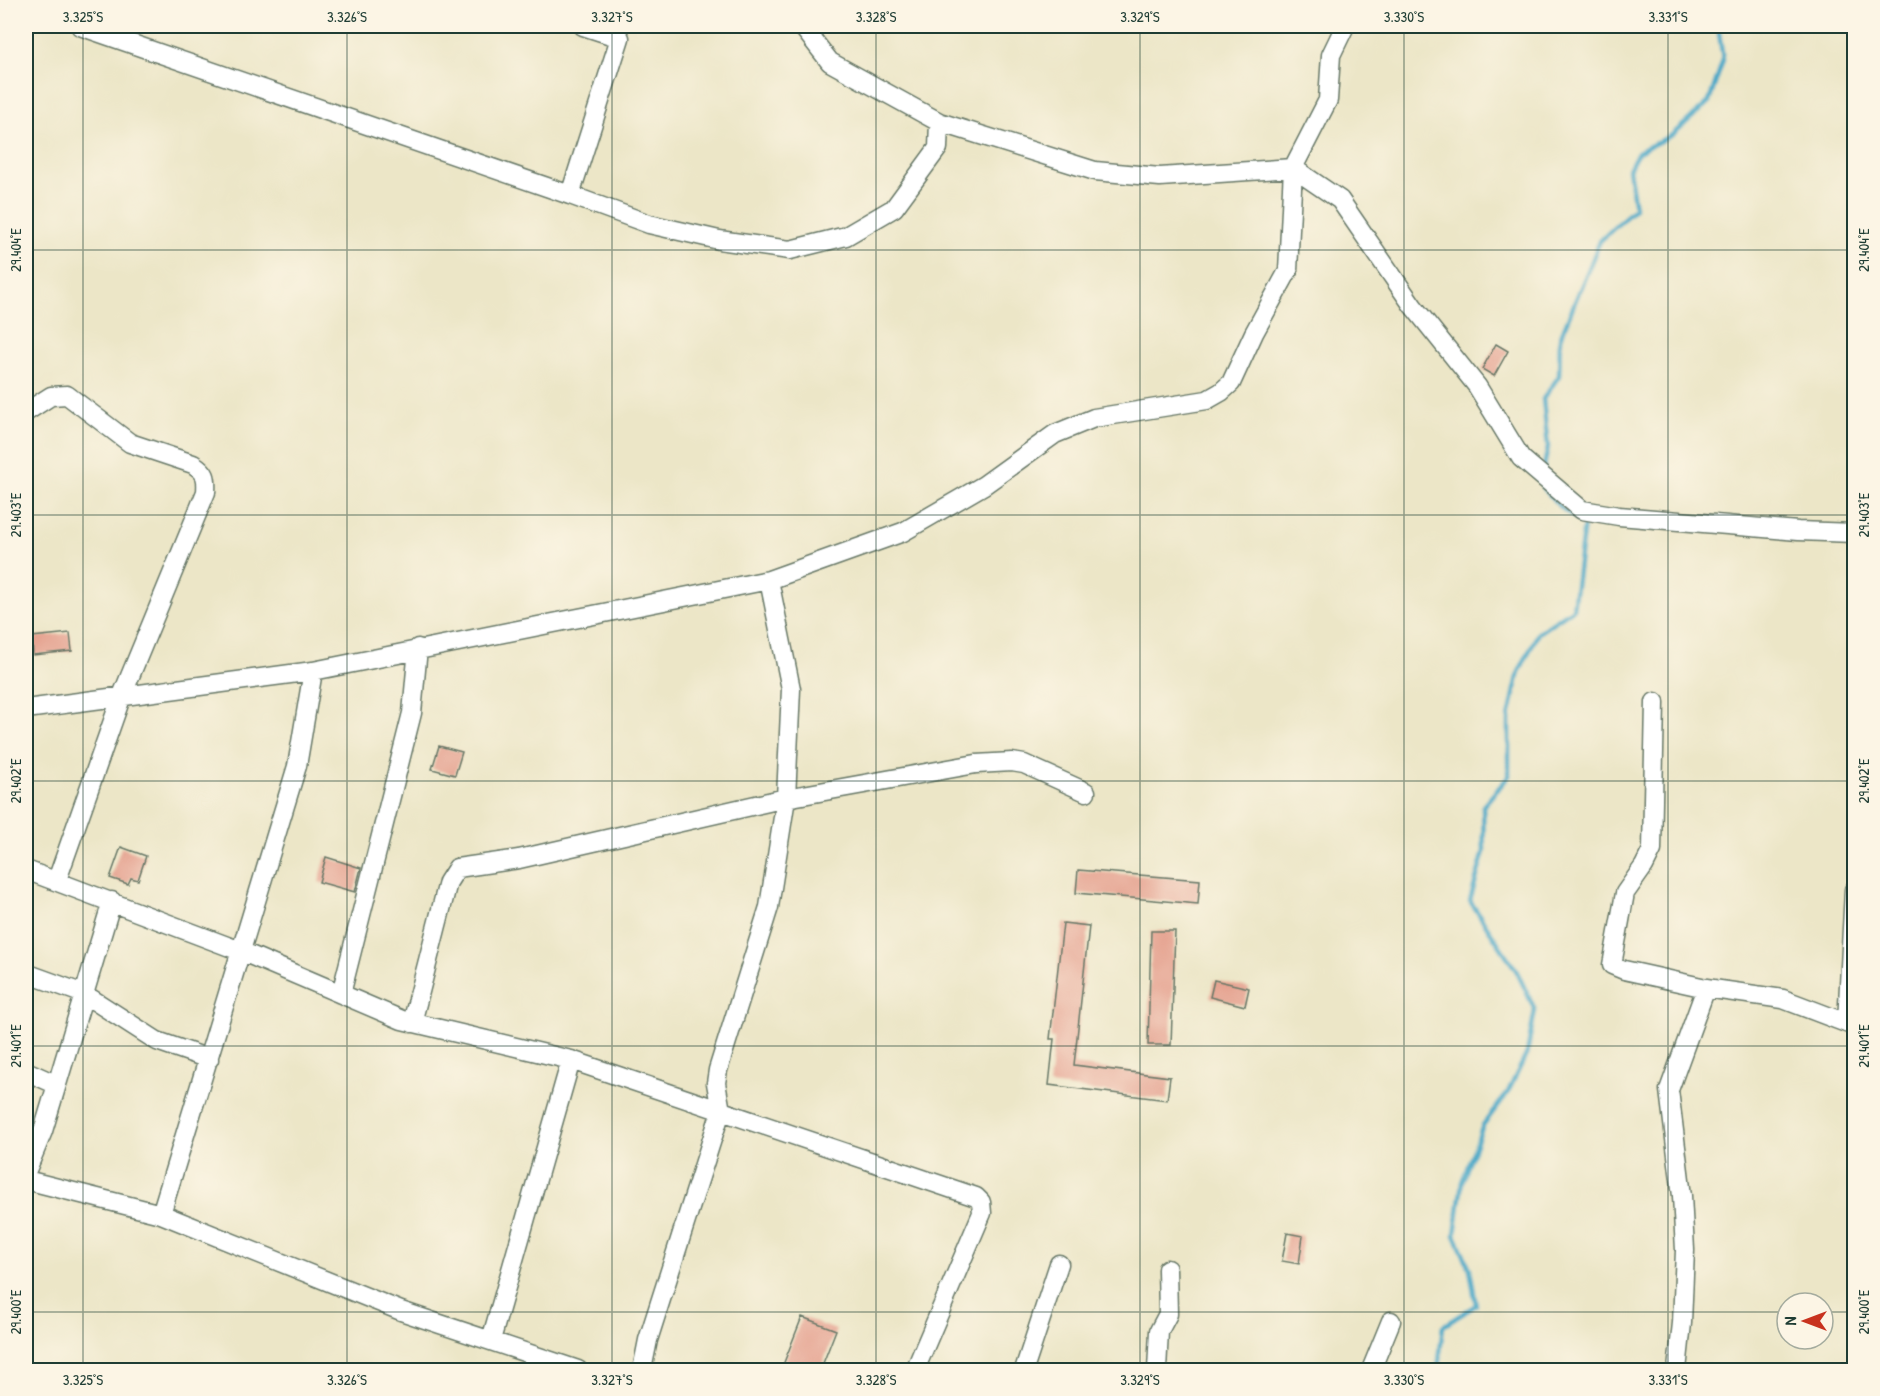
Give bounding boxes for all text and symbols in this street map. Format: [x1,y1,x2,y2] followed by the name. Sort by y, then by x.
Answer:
[63,6,103,27] text: 3.325°S
[327,6,367,27] text: 3.326°S
[591,6,633,27] text: 3.327°S
[856,6,896,27] text: 3.328°S
[1120,6,1160,27] text: 3.329°S
[1384,6,1424,27] text: 3.330°S
[1648,6,1688,27] text: 3.331°S
[5,228,26,272] text: 29.404°E
[1853,228,1874,272] text: 29.404°E
[5,492,26,537] text: 29.403°E
[1853,492,1874,537] text: 29.403°E
[5,758,26,804] text: 29.402°E
[1853,758,1874,804] text: 29.402°E
[5,1024,26,1068] text: 29.401°E
[1853,1024,1874,1068] text: 29.401°E
[5,1289,26,1334] text: 29.400°E
[1853,1289,1874,1334] text: 29.400°E
[1775,1291,1835,1351] north arrow
[1779,1316,1801,1325] text: N
[63,1369,103,1390] text: 3.325°S
[327,1369,367,1390] text: 3.326°S
[591,1369,633,1390] text: 3.327°S
[856,1369,896,1390] text: 3.328°S
[1120,1369,1160,1390] text: 3.329°S
[1384,1369,1424,1390] text: 3.330°S
[1648,1369,1688,1390] text: 3.331°S

